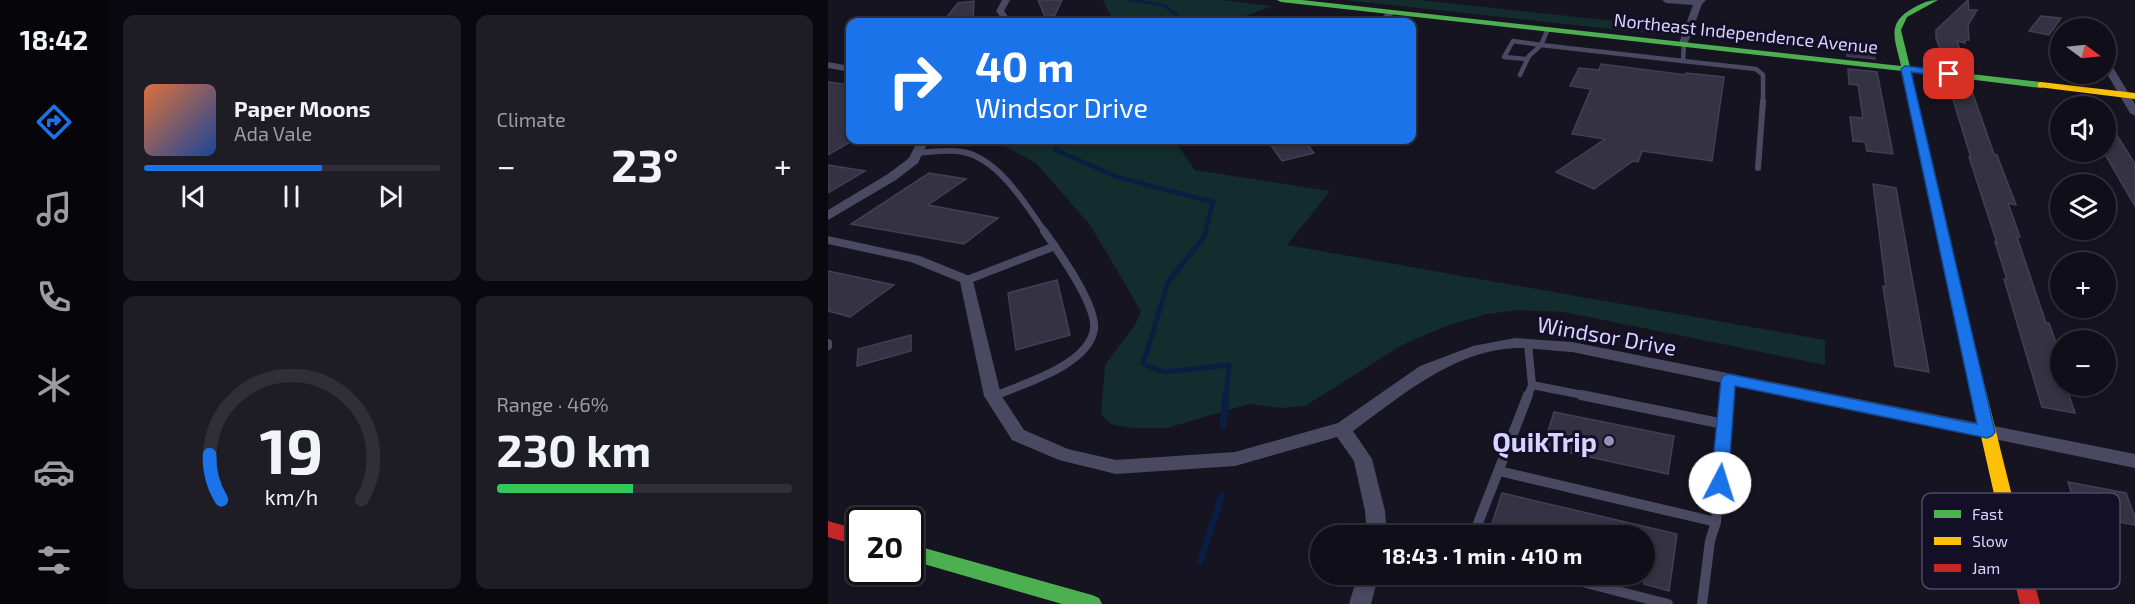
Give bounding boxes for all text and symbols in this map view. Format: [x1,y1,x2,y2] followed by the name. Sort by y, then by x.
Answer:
[1613,8,1879,58] street label: Northeast Independence Avenue
[2050,18,2116,84] north arrow
[2050,18,2116,396] map controls
[20,23,88,55] text: 18:42
[975,40,1074,90] text: 40 m
[876,42,954,120] icon: right
[1923,48,1974,99] pin
[1932,57,1965,90] icon: arrive
[975,91,1148,123] text: Windsor Drive
[234,95,370,121] text: Paper Moons
[2050,96,2116,162] button: sound
[33,101,75,143] icon: directions
[497,107,566,131] text: Climate
[234,121,312,145] text: Ada Vale
[611,137,678,191] text: 23°
[497,145,516,185] text: −
[774,145,792,185] text: +
[2050,174,2116,240] button: layers
[177,180,210,213] icon: previous
[275,180,308,213] icon: pause
[374,180,407,213] icon: next
[33,188,75,230] icon: music
[2050,252,2116,318] button: +
[33,276,75,318] icon: phone
[1535,310,1679,360] street label: Windsor Drive
[2050,330,2116,396] button: −
[33,364,75,406] icon: climate
[497,392,609,416] text: Range · 46%
[260,412,324,487] text: 19
[497,422,651,476] text: 230 km
[1492,425,1597,459] place label: QuikTrip
[1602,434,1616,448] marker: QuikTrip
[33,451,75,493] icon: car
[1688,451,1752,515] position arrow
[265,484,318,509] text: km/h
[1922,493,2120,589] legend
[1972,504,2003,523] text: Fast
[846,507,924,585] speed limit sign: 20
[1972,531,2008,550] text: Slow
[33,539,75,581] icon: filters
[1383,542,1582,568] text: 18:43 · 1 min · 410 m
[1972,558,2000,577] text: Jam

